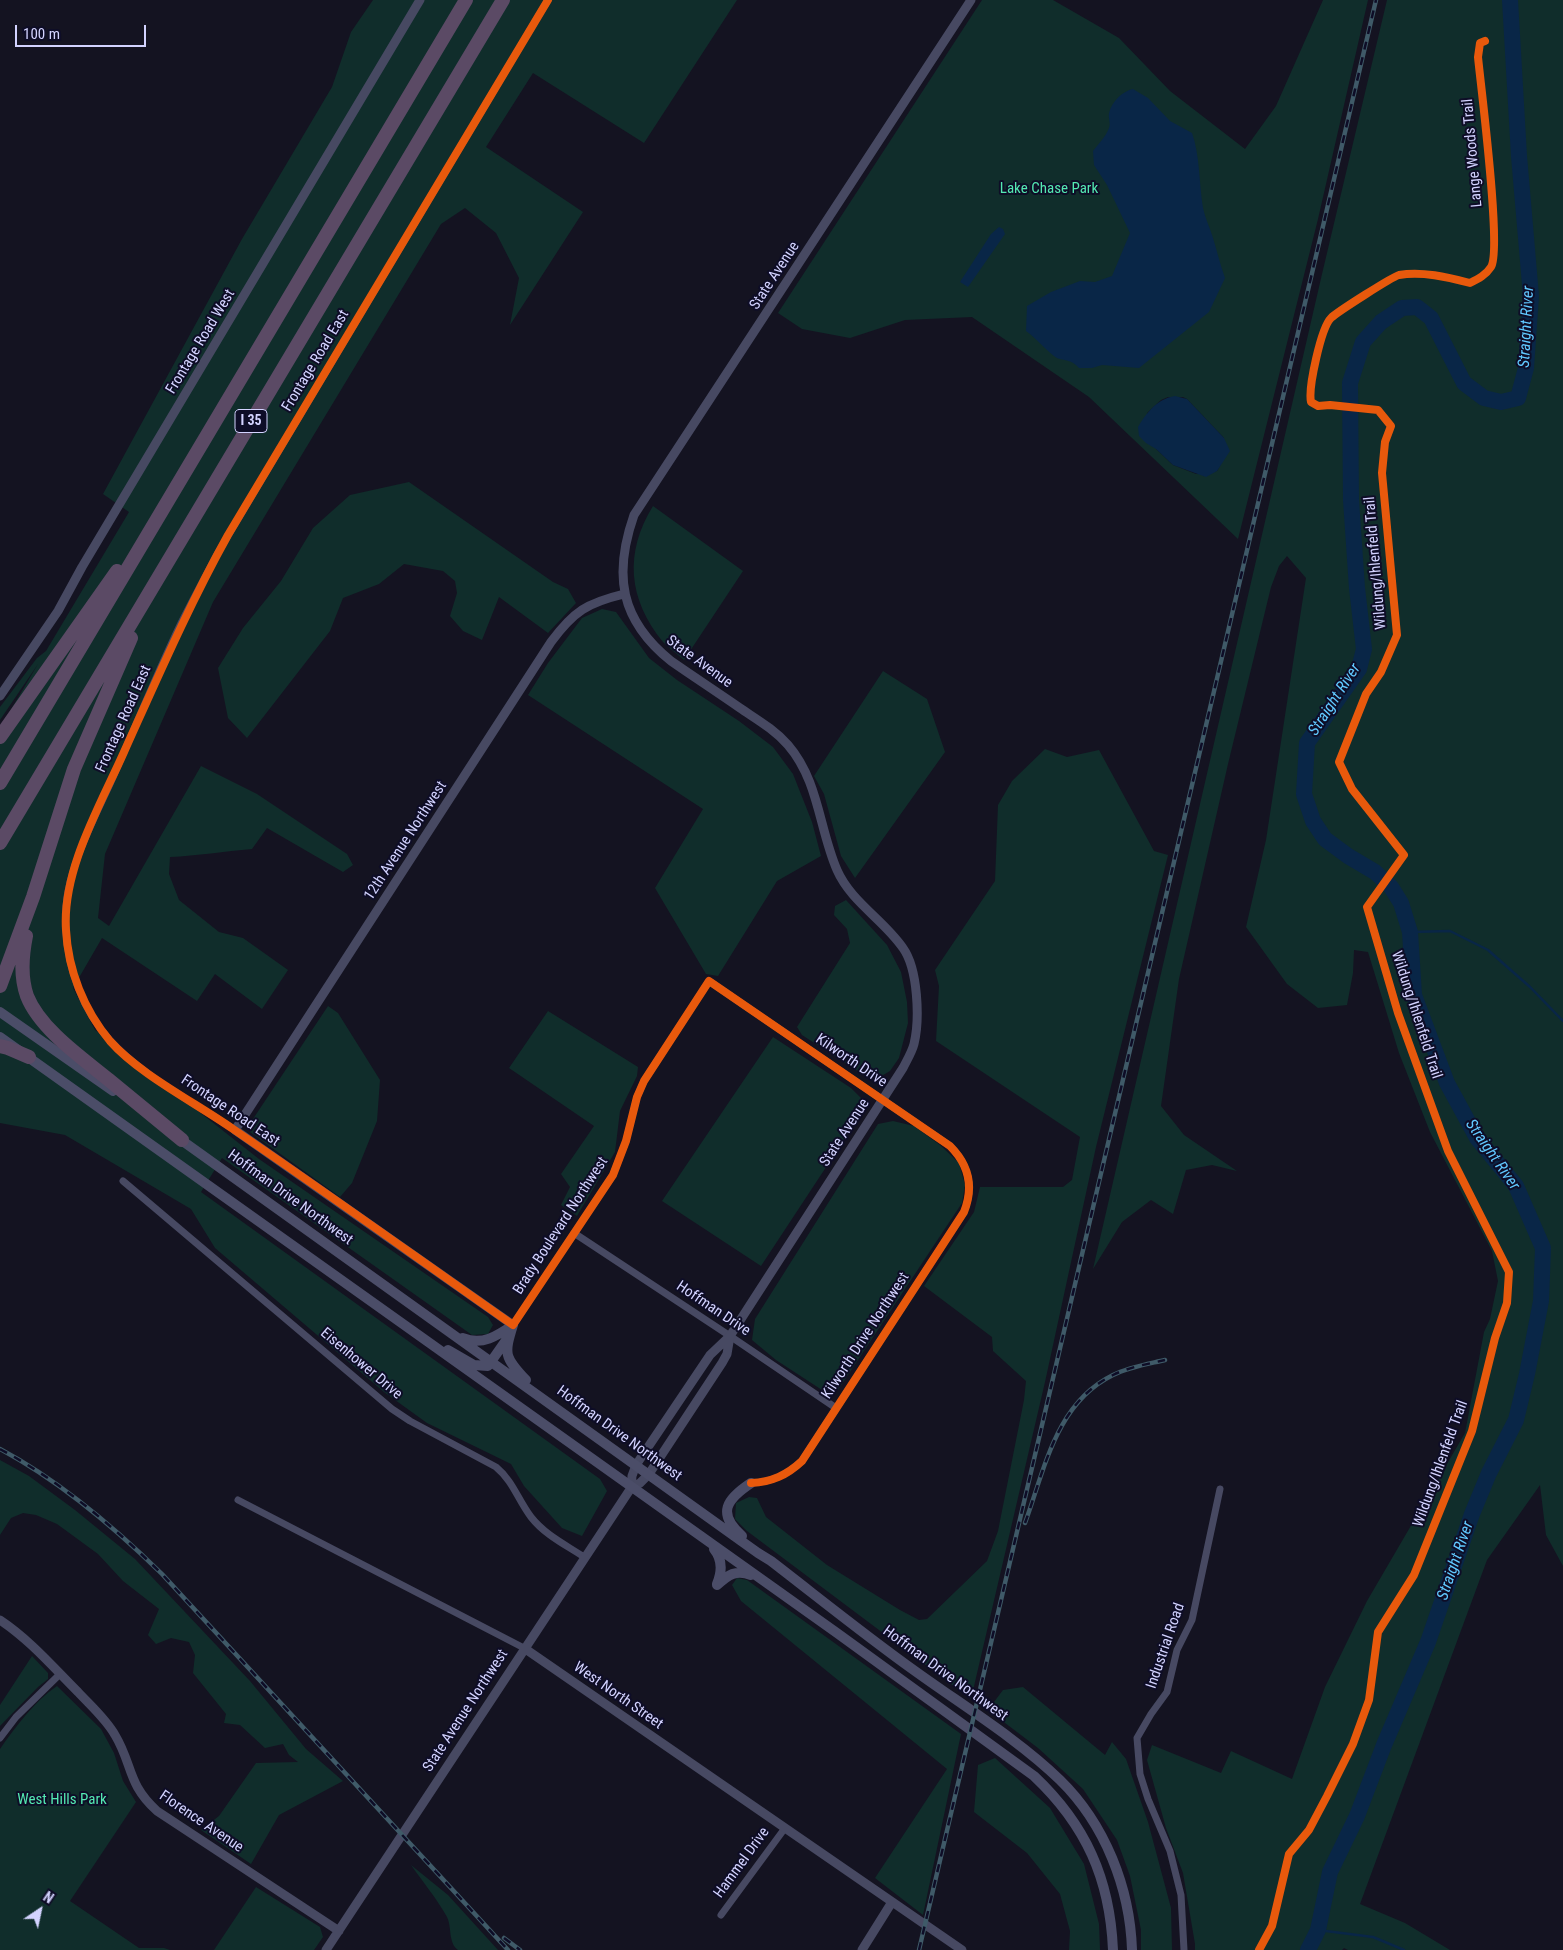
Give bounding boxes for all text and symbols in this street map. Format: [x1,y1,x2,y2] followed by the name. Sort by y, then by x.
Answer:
[18,15,149,47] scale bar
[23,25,60,43] text: 100 m
[1459,98,1487,208] street label: Lange Woods Trail
[1000,180,1098,198] park label: Lake Chase Park
[746,239,804,313] street label: State Avenue
[163,286,239,398] street label: Frontage Road West
[1515,286,1539,368] water label: Straight River
[279,307,353,415] street label: Frontage Road East
[235,410,267,432] road number: I 35
[1361,496,1391,630] street label: Wildung/Ihlenfeld Trail
[662,632,736,692] street label: State Avenue
[1305,660,1365,740] water label: Straight River
[92,663,156,775] street label: Frontage Road East
[361,778,451,904] street label: 12th Avenue Northwest
[1387,949,1445,1081] street label: Wildung/Ihlenfeld Trail
[812,1031,890,1091] street label: Kilworth Drive
[177,1071,283,1151] street label: Frontage Road East
[816,1096,874,1170] street label: State Avenue
[1461,1116,1523,1194] water label: Straight River
[224,1147,356,1249] street label: Hoffman Drive Northwest
[510,1154,612,1298] street label: Brady Boulevard Northwest
[818,1269,914,1403] street label: Kilworth Drive Northwest
[673,1278,753,1340] street label: Hoffman Drive
[316,1324,406,1404] street label: Eisenhower Drive
[553,1383,685,1485] street label: Hoffman Drive Northwest
[1410,1398,1472,1530] street label: Wildung/Ihlenfeld Trail
[1434,1519,1478,1603] water label: Straight River
[1143,1601,1189,1691] street label: Industrial Road
[879,1623,1011,1725] street label: Hoffman Drive Northwest
[420,1646,512,1776] street label: State Avenue Northwest
[570,1659,666,1733] street label: West North Street
[156,1787,246,1857] street label: Florence Avenue
[17,1791,107,1809] park label: West Hills Park
[710,1824,774,1902] street label: Hammel Drive
[15,1885,65,1935] north arrow
[40,1889,56,1907] text: N

